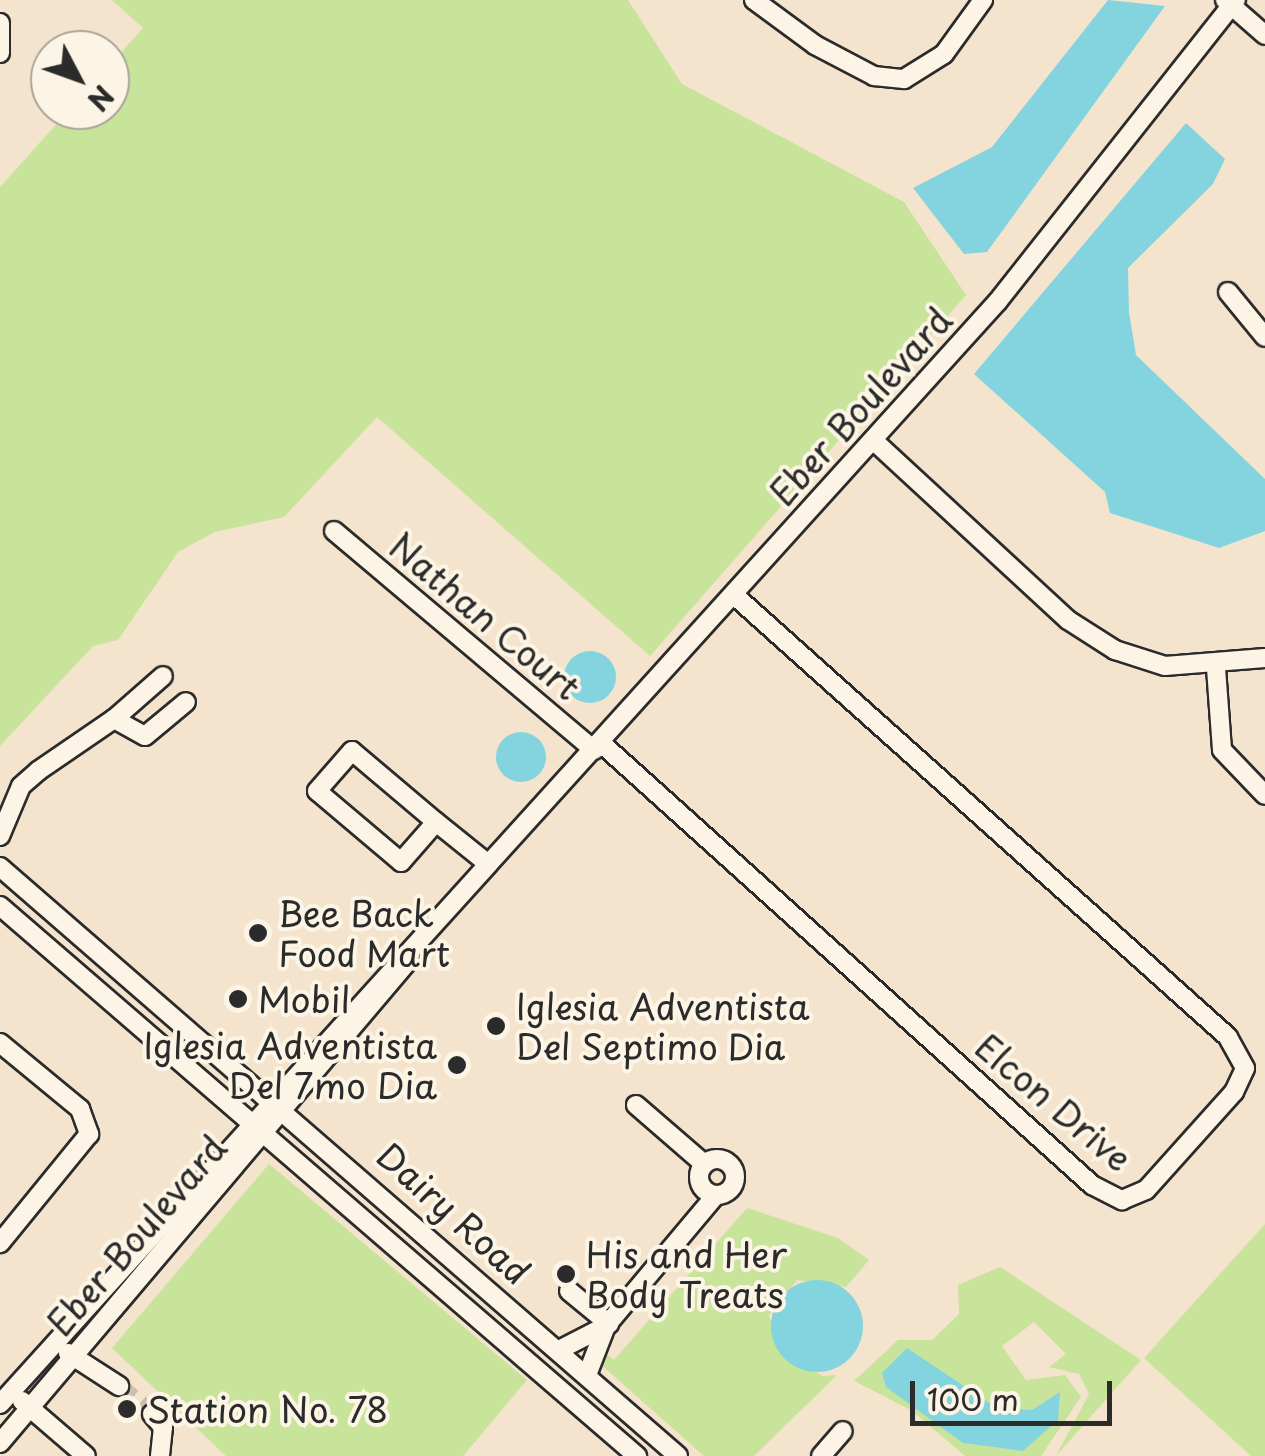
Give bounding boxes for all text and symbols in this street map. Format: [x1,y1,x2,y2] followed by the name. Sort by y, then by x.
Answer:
[30,30,130,130] north arrow
[78,76,125,121] text: N
[759,297,961,515] street label: Eber Boulevard
[381,524,589,708] street label: Nathan Court
[278,892,452,974] place label: Bee Back Food Mart
[247,922,269,944] marker: Bee Back Food Mart
[258,978,350,1020] place label: Mobil
[516,985,815,1067] place label: Iglesia Adventista Del Septimo Dia
[227,988,249,1010] marker: Mobil
[485,1015,507,1037] marker: Iglesia Adventista Del Septimo Dia
[138,1024,437,1106] place label: Iglesia Adventista Del 7mo Dia
[968,1025,1140,1179] street label: Elcon Drive
[446,1054,468,1076] marker: Iglesia Adventista Del 7mo Dia
[36,1124,236,1346] street label: Eber Boulevard
[369,1134,539,1292] street label: Dairy Road
[586,1233,787,1315] place label: His and Her Body Treats
[555,1263,577,1285] marker: His and Her Body Treats
[915,1361,1118,1423] scale bar
[927,1376,1019,1421] text: 100 m
[147,1388,386,1430] place label: Station No. 78
[116,1398,138,1420] marker: Station No. 78

